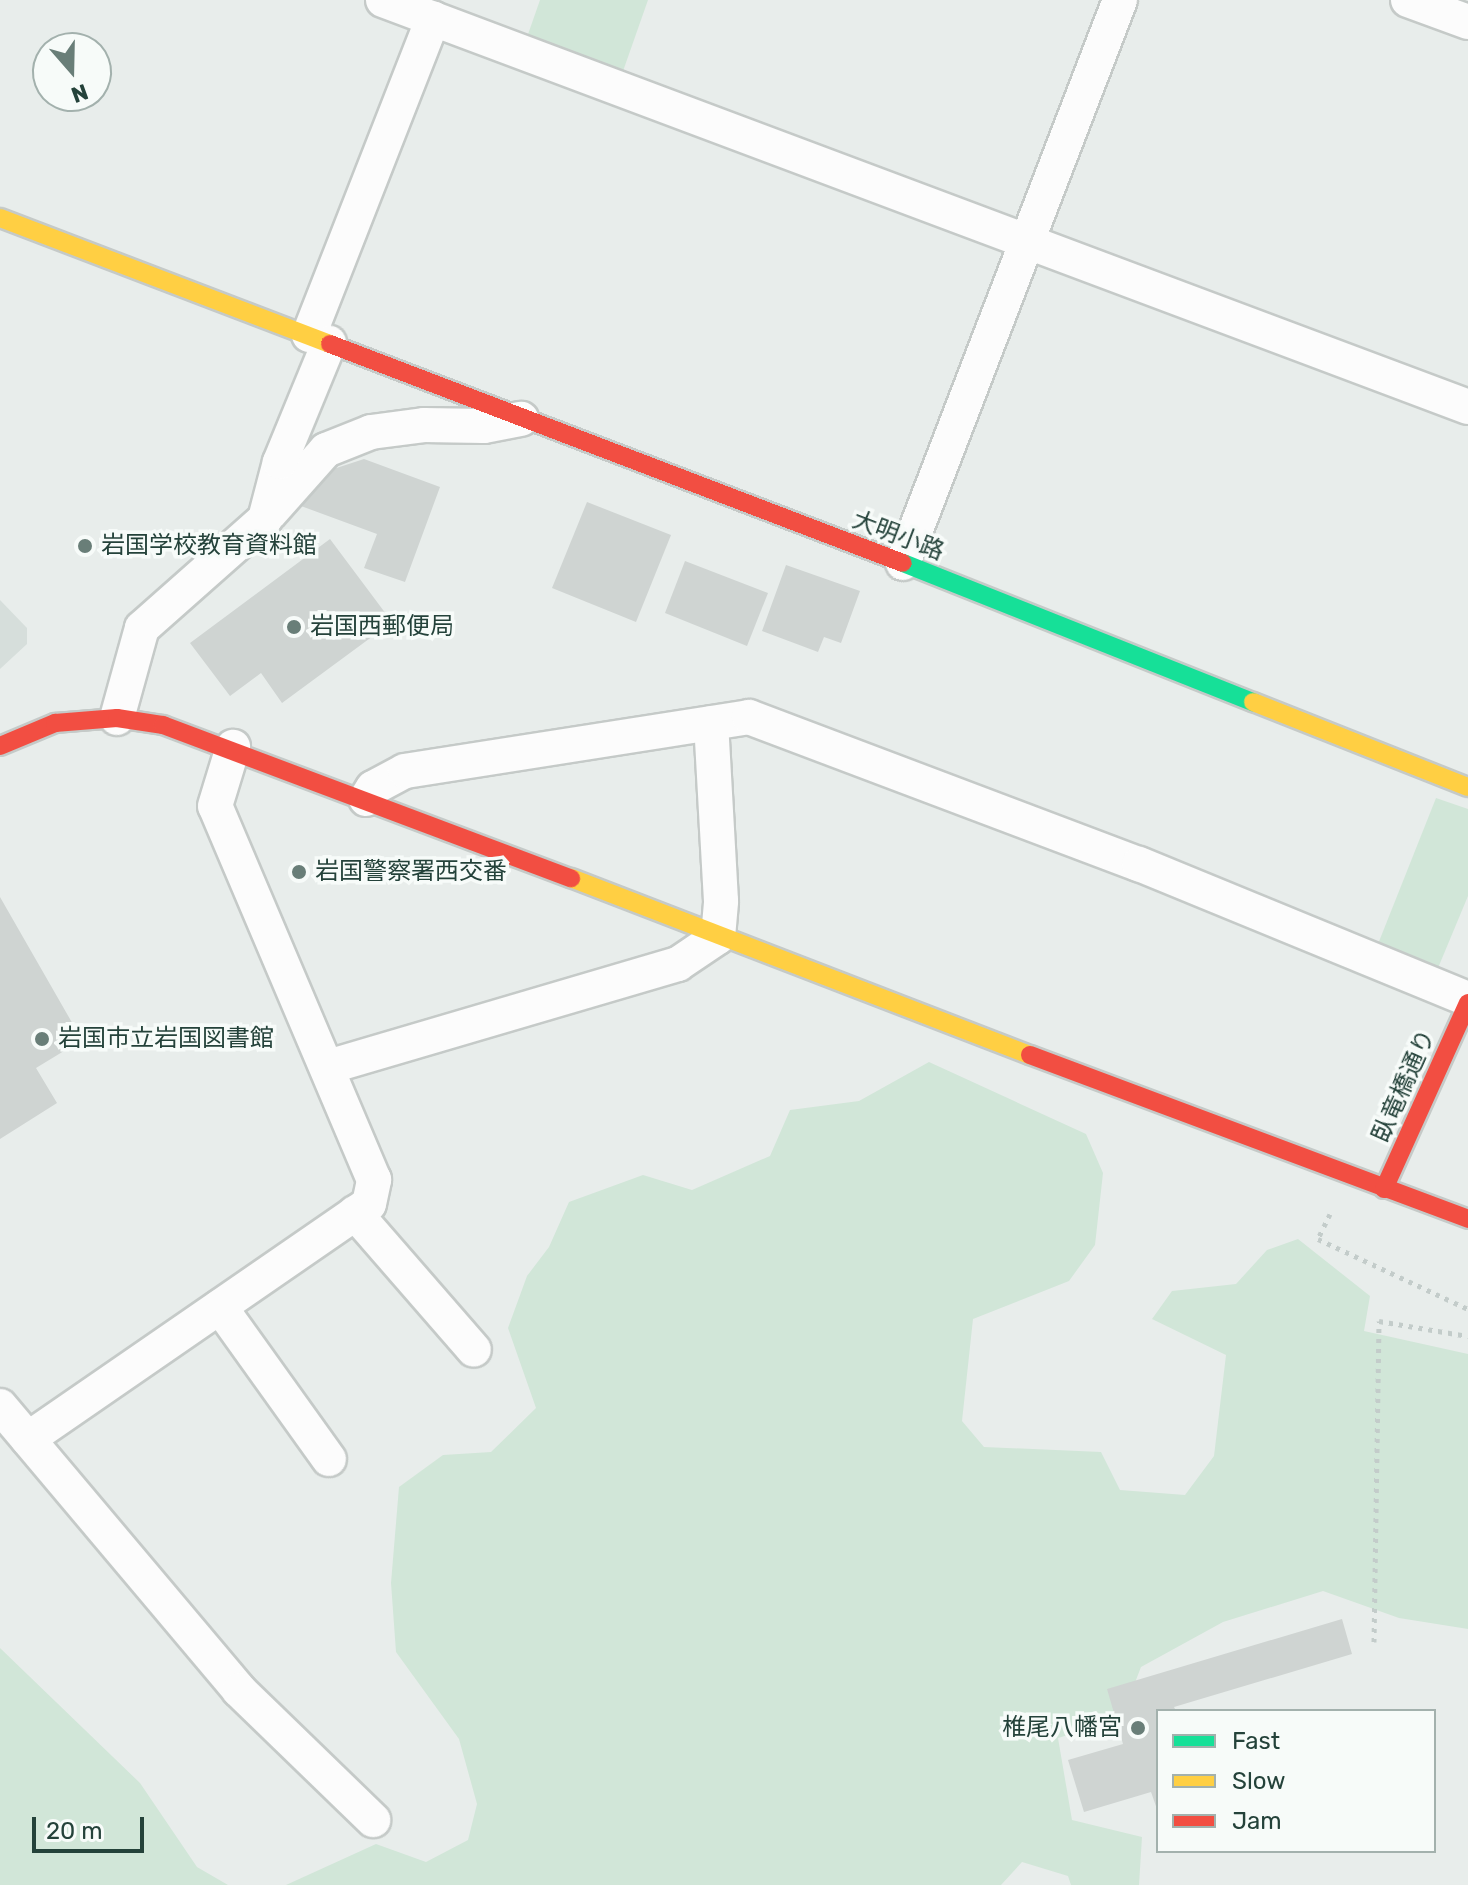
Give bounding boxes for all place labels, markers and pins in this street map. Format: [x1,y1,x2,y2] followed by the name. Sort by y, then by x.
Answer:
[101,532,317,560] place label: 岩国学校教育資料館
[76,537,94,555] marker: 岩国学校教育資料館
[310,613,454,641] place label: 岩国西郵便局
[285,618,303,636] marker: 岩国西郵便局
[315,858,507,886] place label: 岩国警察署西交番
[290,863,308,881] marker: 岩国警察署西交番
[58,1025,274,1053] place label: 岩国市立岩国図書館
[33,1030,51,1048] marker: 岩国市立岩国図書館
[1002,1714,1122,1742] place label: 椎尾八幡宮
[1129,1719,1147,1737] marker: 椎尾八幡宮

